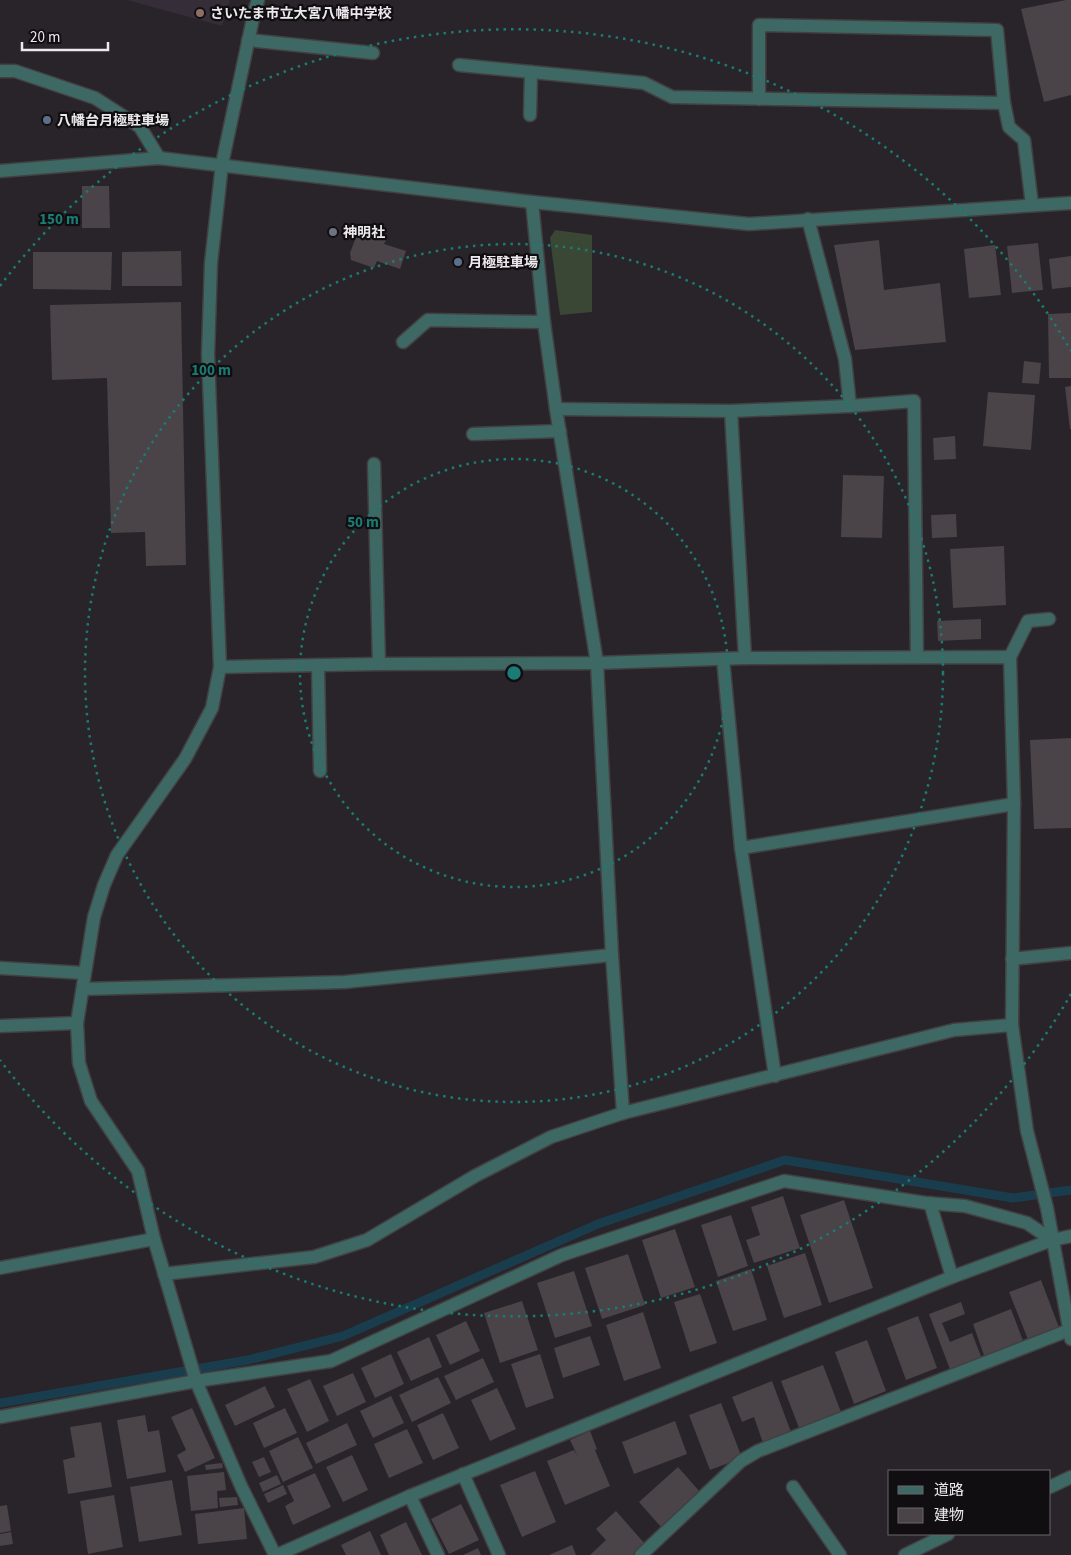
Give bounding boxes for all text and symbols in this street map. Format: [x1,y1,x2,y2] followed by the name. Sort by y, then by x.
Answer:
[210,4,392,24] place label: さいたま市立大宮八幡中学校
[194,7,206,19] marker: さいたま市立大宮八幡中学校
[22,20,109,52] scale bar
[30,27,60,48] text: 20 m
[57,111,169,131] place label: 八幡台月極駐車場
[41,114,53,126] marker: 八幡台月極駐車場
[39,209,79,230] text: 150 m
[343,223,385,243] place label: 神明社
[327,226,339,238] marker: 神明社
[468,253,538,273] place label: 月極駐車場
[452,256,464,268] marker: 月極駐車場
[191,360,231,381] text: 100 m
[347,512,379,533] text: 50 m
[505,664,523,682] centre of rings
[888,1470,1051,1535] legend
[934,1480,964,1501] text: 道路
[934,1505,964,1526] text: 建物

